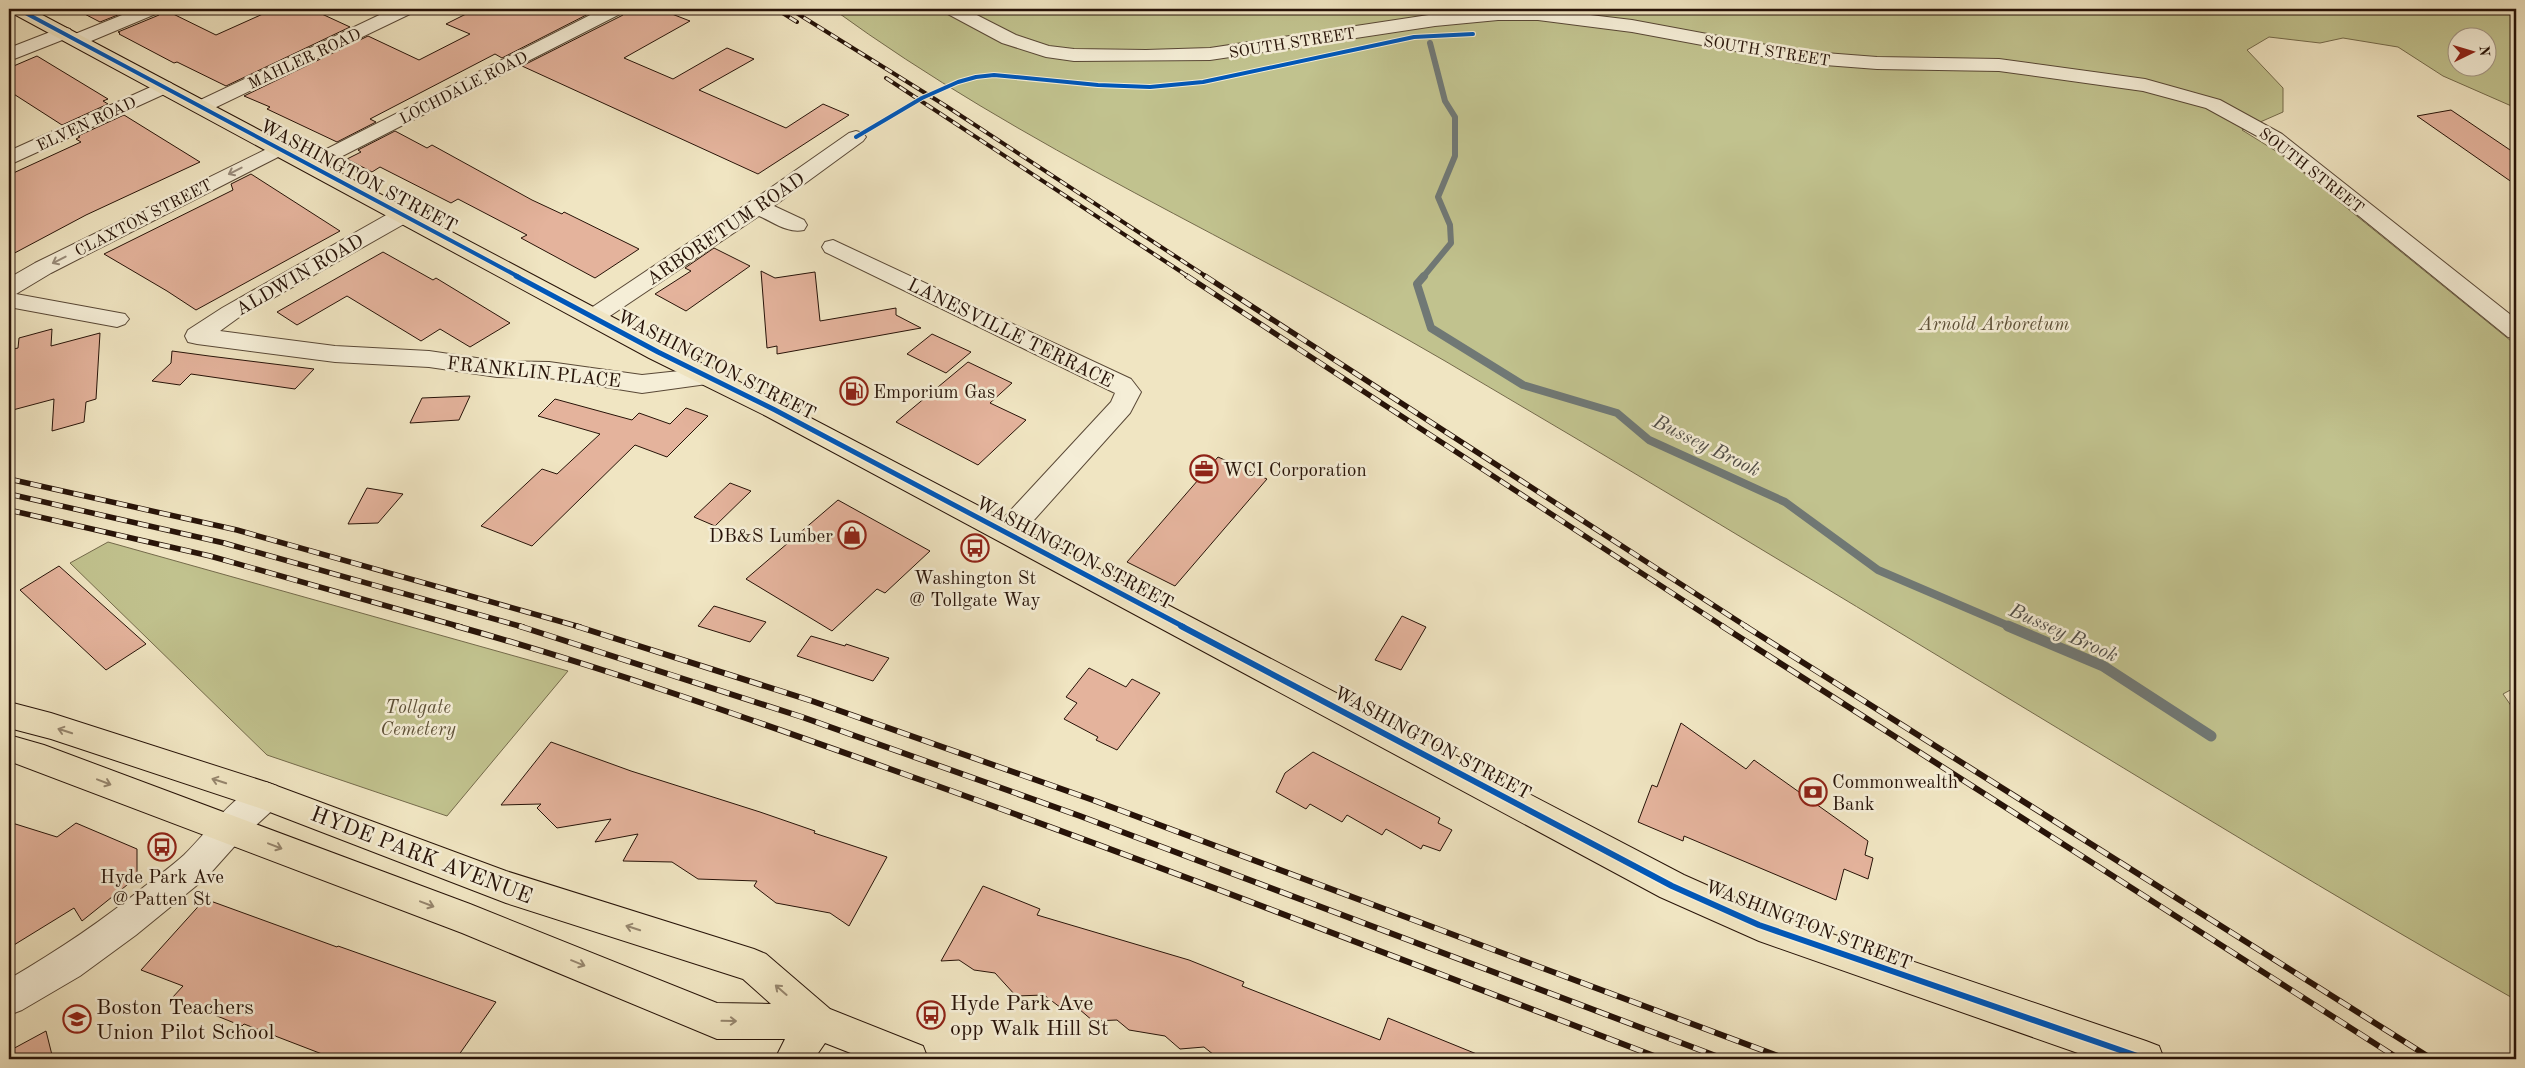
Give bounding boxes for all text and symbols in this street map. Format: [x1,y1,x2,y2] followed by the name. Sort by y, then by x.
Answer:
[1228,26,1357,62] street label: SOUTH STREET
[246,27,364,93] street label: MAHLER ROAD
[2448,28,2498,78] north arrow
[1702,34,1831,70] street label: SOUTH STREET
[2477,45,2491,57] text: N
[397,50,531,128] street label: LOCHDALE ROAD
[35,95,139,155] street label: ELVEN ROAD
[256,117,459,237] street label: WASHINGTON STREET
[2255,126,2366,217] street label: SOUTH STREET
[228,167,243,176] one-way arrow
[644,170,809,290] street label: ARBORETUM ROAD
[73,177,215,260] street label: CLAXTON STREET
[233,232,367,320] street label: ALDWIN ROAD
[52,256,67,265] one-way arrow
[904,276,1116,392] street label: LANESVILLE TERRACE
[613,308,818,425] street label: WASHINGTON STREET
[1918,316,2069,335] park label: Arnold Arboretum
[446,355,622,392] street label: FRANKLIN PLACE
[839,376,869,406] fuel station icon: Emporium Gas
[873,384,995,403] place label: Emporium Gas
[1648,412,1763,481] water label: Bussey Brook
[1189,454,1219,484] office icon: WCI Corporation
[1223,462,1367,481] place label: WCI Corporation
[972,494,1175,614] street label: WASHINGTON STREET
[837,520,867,550] shop icon: DB&S Lumber
[709,528,833,547] place label: DB&S Lumber
[960,533,990,563] bus stop icon: Washington St @ Tollgate Way
[909,570,1041,611] place label: Washington St @ Tollgate Way
[2005,601,2121,667] water label: Bussey Brook
[1330,684,1533,804] street label: WASHINGTON STREET
[380,699,456,740] park label: Tollgate Cemetery
[57,725,73,735] one-way arrow
[1832,774,1958,815] place label: Commonwealth Bank
[212,775,228,785] one-way arrow
[1798,777,1828,807] bank icon: Commonwealth Bank
[96,778,111,787] one-way arrow
[308,803,535,908] street label: HYDE PARK AVENUE
[147,832,177,862] bus stop icon: Hyde Park Ave @ Patten St
[267,842,282,851] one-way arrow
[100,869,224,910] place label: Hyde Park Ave @ Patten St
[1702,878,1914,975] street label: WASHINGTON STREET
[419,900,434,909] one-way arrow
[626,922,642,932] one-way arrow
[570,959,585,968] one-way arrow
[775,985,788,996] one-way arrow
[950,993,1109,1040] place label: Hyde Park Ave opp Walk Hill St
[96,997,275,1044] place label: Boston Teachers Union Pilot School
[916,1000,946,1030] bus stop icon: Hyde Park Ave opp Walk Hill St
[62,1004,92,1034] school or university icon: Boston Teachers Union Pilot School
[720,1016,737,1026] one-way arrow

